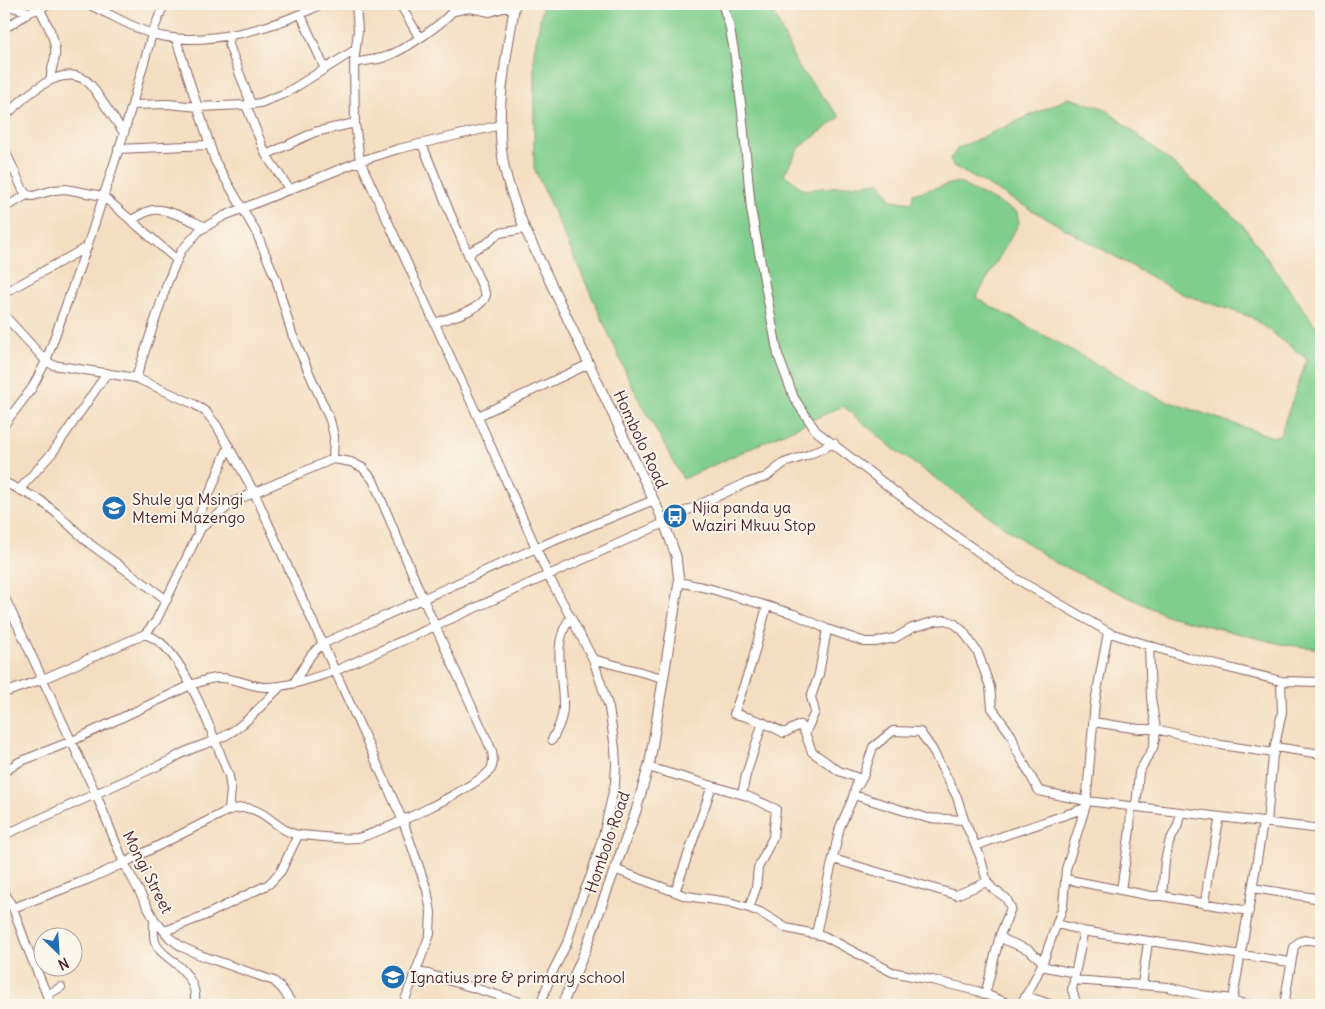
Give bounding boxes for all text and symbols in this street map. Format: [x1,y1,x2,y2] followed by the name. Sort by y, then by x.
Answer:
[609,387,673,491] street label: Hombolo Road
[132,489,245,527] place label: Shule ya Msingi Mtemi Mazengo
[101,495,127,521] school or university icon: Shule ya Msingi Mtemi Mazengo
[692,497,816,535] place label: Njia panda ya Waziri Mkuu Stop
[662,503,688,529] bus stop icon: Njia panda ya Waziri Mkuu Stop
[580,789,634,895] street label: Hombolo Road
[119,827,178,917] street label: Mongi Street
[32,926,82,976] north arrow
[55,954,72,974] text: N
[380,964,406,990] school or university icon: Ignatius pre & primary school
[410,967,625,987] place label: Ignatius pre & primary school

